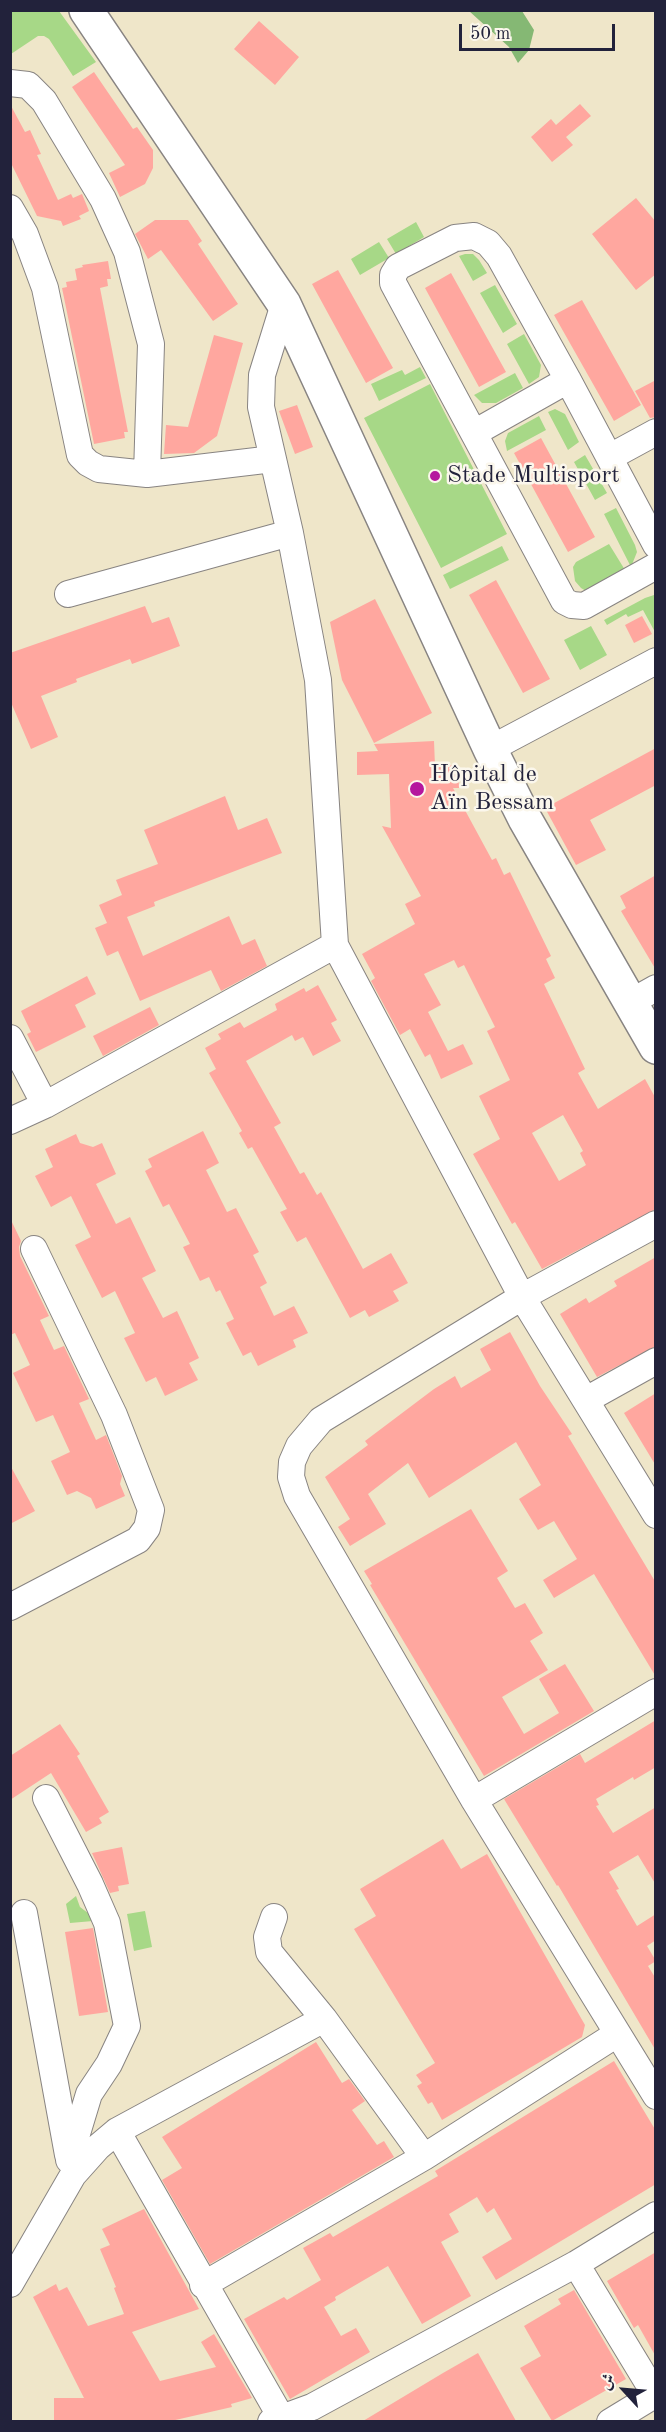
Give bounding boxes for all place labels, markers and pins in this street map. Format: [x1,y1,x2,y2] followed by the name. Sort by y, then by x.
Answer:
[447,462,620,490] place label: Stade Multisport
[428,469,442,483] marker: Stade Multisport
[430,761,554,817] place label: Hôpital de Aïn Bessam
[408,780,426,798] marker: Hôpital de Aïn Bessam

